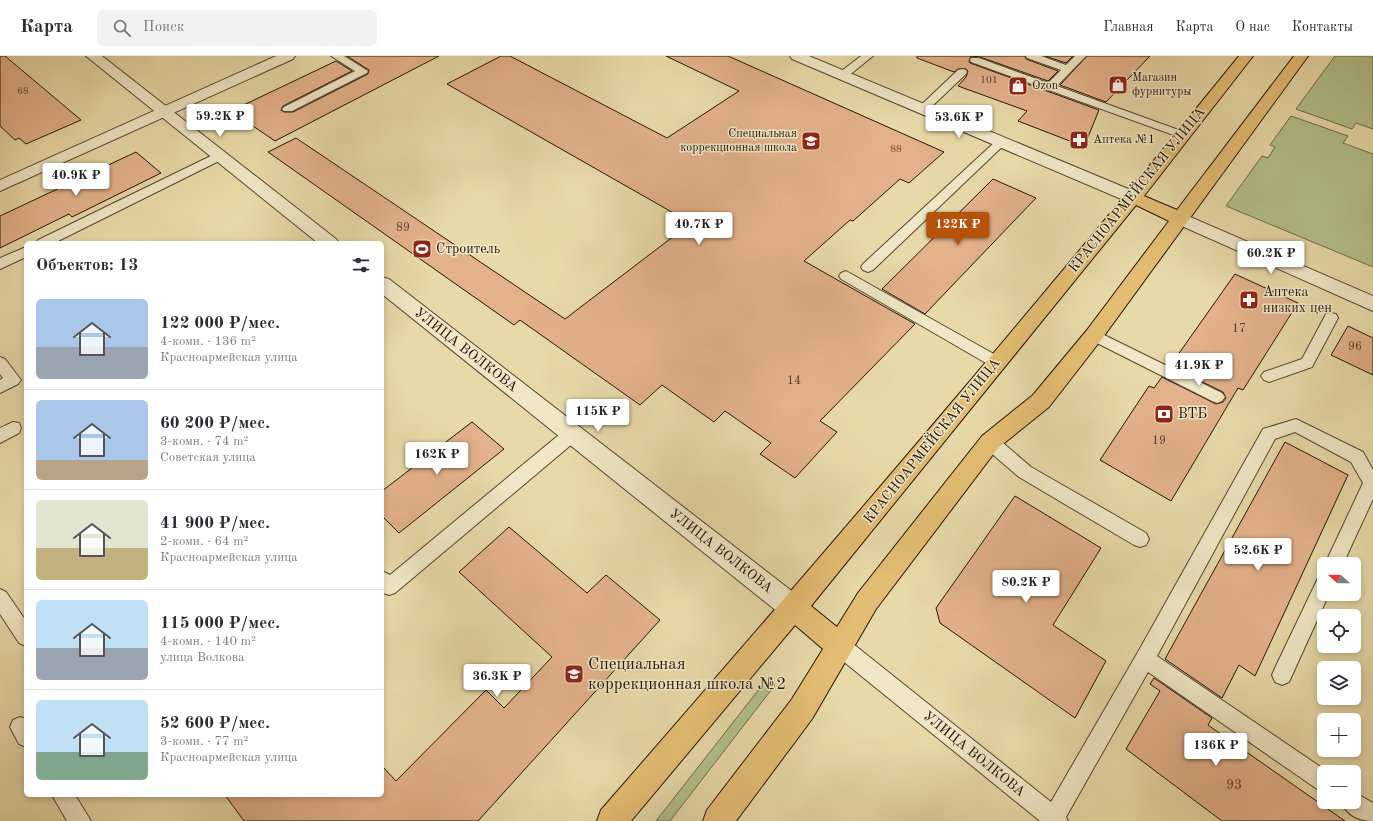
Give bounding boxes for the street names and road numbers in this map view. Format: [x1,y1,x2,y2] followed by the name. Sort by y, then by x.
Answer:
[1063,102,1208,275] street label: КРАСНОАРМЕЙСКАЯ УЛИЦА
[412,305,521,395] street label: УЛИЦА ВОЛКОВА
[858,353,1003,526] street label: КРАСНОАРМЕЙСКАЯ УЛИЦА
[667,506,776,596] street label: УЛИЦА ВОЛКОВА
[920,709,1028,800] street label: УЛИЦА ВОЛКОВА

